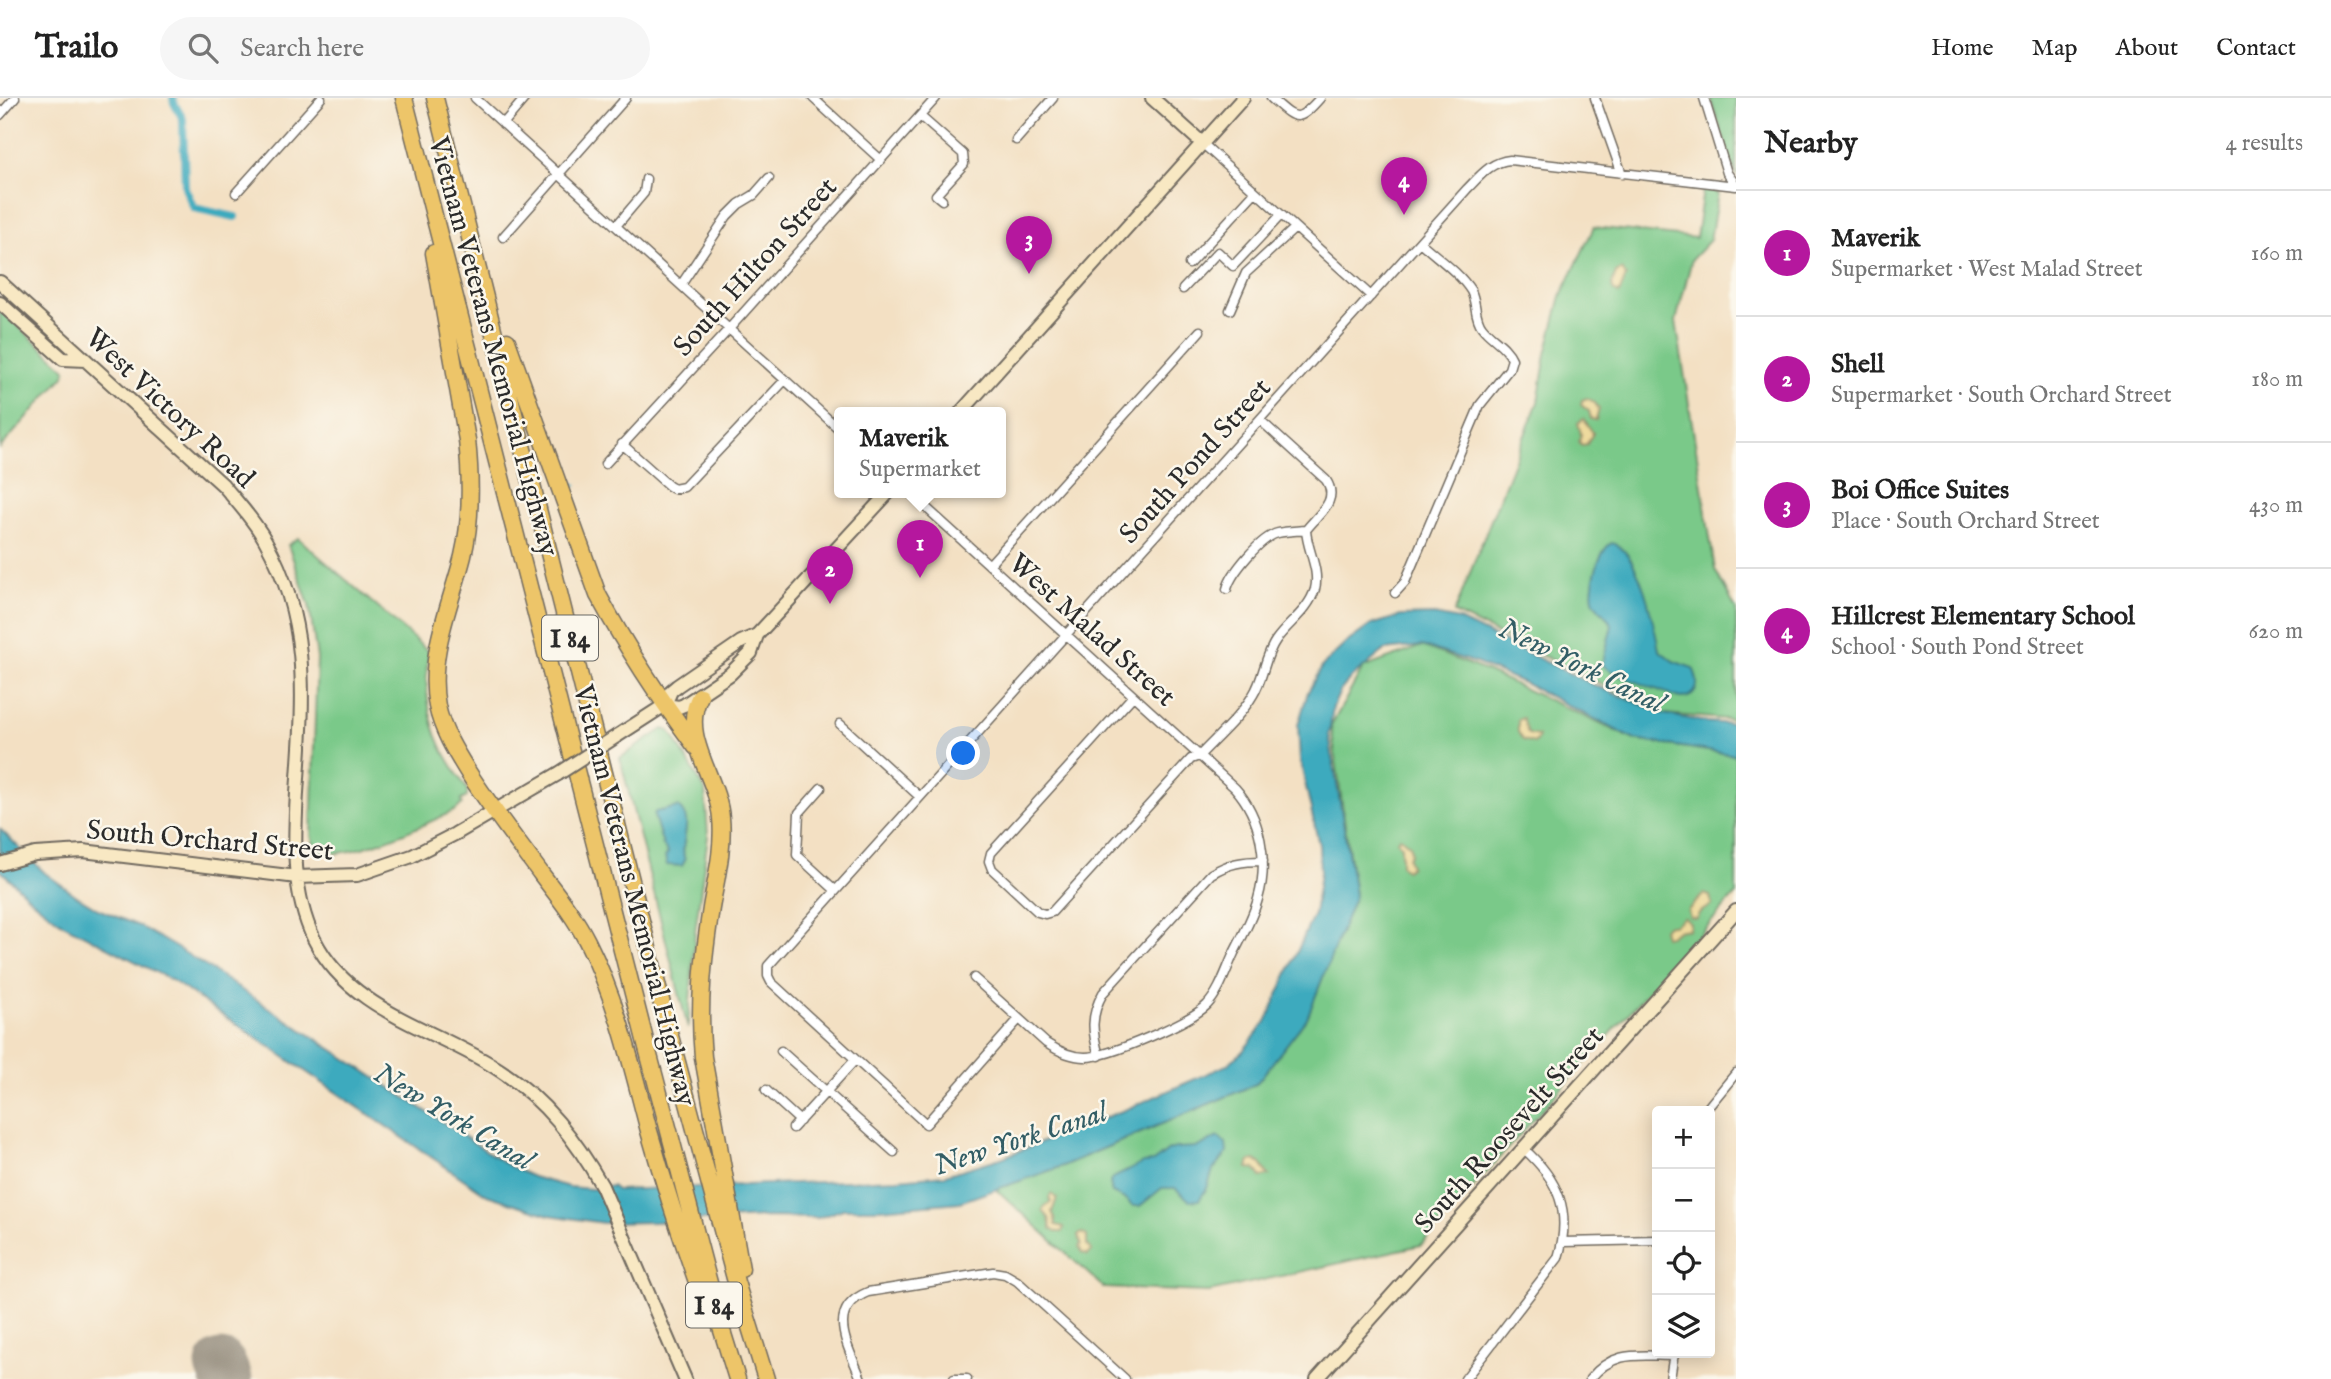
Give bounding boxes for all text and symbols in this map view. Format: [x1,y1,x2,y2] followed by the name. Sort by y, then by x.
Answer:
[160,17,650,80] search box
[35,27,118,69] text: Trailo
[184,29,222,67] icon: search
[240,32,364,65] text: Search here
[1931,33,1994,64] text: Home
[2032,33,2078,64] text: Map
[2116,33,2178,64] text: About
[2216,33,2296,64] text: Contact
[1764,125,1857,163] text: Nearby
[2225,129,2303,158] text: 4 results
[419,132,566,560] street label: Vietnam Veterans Memorial Highway
[1381,157,1427,215] pin: 4
[666,171,846,364] street label: South Hilton Street
[1006,216,1052,274] pin: 3
[1831,222,1920,255] text: Maverik
[1783,239,1791,268] text: 1
[2251,239,2303,268] text: 160 m
[1831,255,2143,284] text: Supermarket · West Malad Street
[77,321,262,496] street label: West Victory Road
[1831,348,1884,381] text: Shell
[1782,365,1792,394] text: 2
[2251,365,2303,394] text: 180 m
[1112,371,1280,552] street label: South Pond Street
[1831,381,2172,410] text: Supermarket · South Orchard Street
[834,407,1006,498] popup
[859,422,948,455] text: Maverik
[859,455,981,484] text: Supermarket
[1831,474,2009,507] text: Boi Office Suites
[1783,491,1791,520] text: 3
[2249,491,2303,520] text: 430 m
[1831,507,2100,536] text: Place · South Orchard Street
[897,520,943,578] pin: 1
[807,546,853,604] pin: 2
[1001,547,1182,715] street label: West Malad Street
[1831,600,2135,633] text: Hillcrest Elementary School
[1492,610,1673,725] water label: New York Canal
[542,616,598,660] road number: I 84
[1781,617,1793,646] text: 4
[2248,617,2303,646] text: 620 m
[1831,633,2084,662] text: School · South Pond Street
[564,680,703,1110] street label: Vietnam Veterans Memorial Highway
[946,736,980,770] your location
[85,813,335,870] street label: South Orchard Street
[1408,1020,1612,1241] street label: South Roosevelt Street
[366,1055,542,1182] water label: New York Canal
[929,1093,1115,1186] water label: New York Canal
[1652,1106,1715,1358] map controls
[1652,1106,1715,1169] button: +
[1652,1169,1715,1232] button: −
[1652,1232,1715,1295] button: locate
[686,1282,742,1328] road number: I 84
[1652,1295,1715,1358] button: layers

